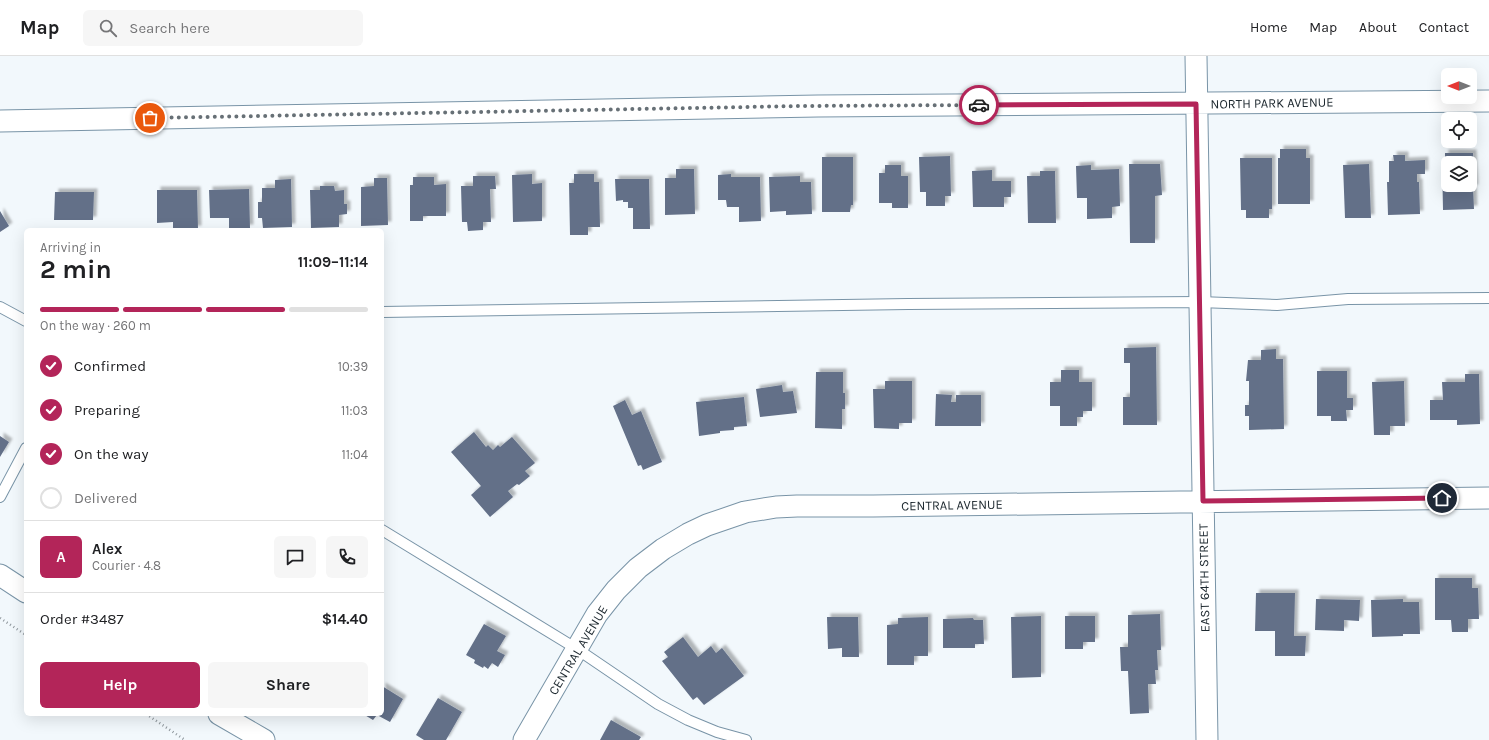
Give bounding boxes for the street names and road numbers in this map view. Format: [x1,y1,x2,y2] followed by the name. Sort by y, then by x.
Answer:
[1210,94,1334,112] street label: NORTH PARK AVENUE
[901,497,1003,513] street label: CENTRAL AVENUE
[1196,523,1212,632] street label: EAST 64TH STREET
[545,603,611,697] street label: CENTRAL AVENUE

